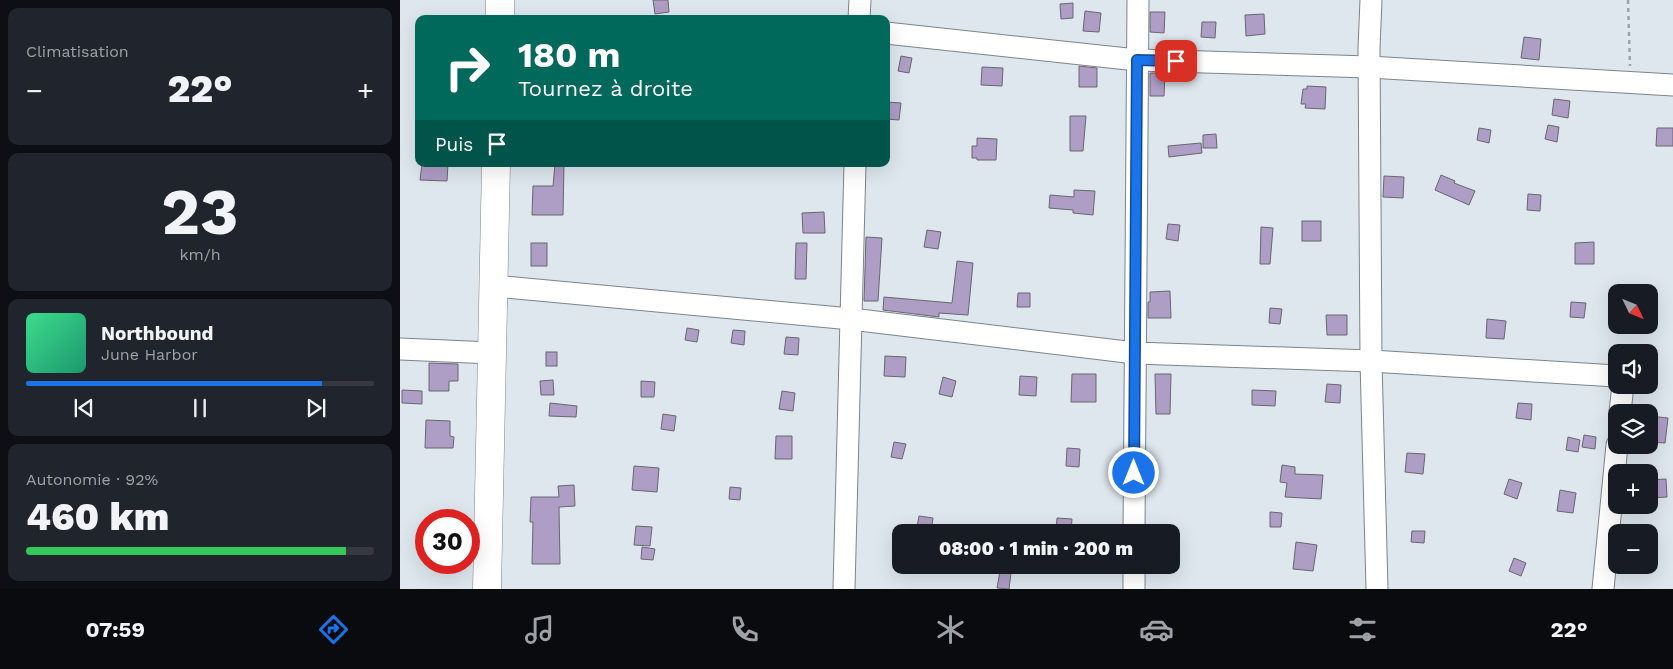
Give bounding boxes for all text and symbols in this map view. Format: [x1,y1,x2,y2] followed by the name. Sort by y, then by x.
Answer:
[518,34,621,76] text: 180 m
[435,35,500,100] icon: right
[1155,40,1197,82] pin
[26,42,129,61] text: Climatisation
[1162,47,1190,75] icon: arrive
[168,67,232,111] text: 22°
[26,74,43,107] text: −
[357,74,374,107] text: +
[518,76,693,101] text: Tournez à droite
[483,130,511,158] icon: arrive
[435,133,473,156] text: Puis
[161,174,239,250] text: 23
[179,245,221,264] text: km/h
[1608,284,1658,334] north arrow
[1608,284,1658,574] map controls
[101,322,213,345] text: Northbound
[1608,344,1658,394] button: sound
[101,345,198,364] text: June Harbor
[70,394,98,422] icon: previous
[186,394,214,422] icon: pause
[302,394,330,422] icon: next
[1608,404,1658,454] button: layers
[1107,446,1159,498] position arrow
[1608,464,1658,514] button: +
[26,470,158,489] text: Autonomie · 92%
[26,495,169,539] text: 460 km
[415,509,480,574] speed limit sign: 30
[1608,524,1658,574] button: −
[939,537,1133,560] text: 08:00 · 1 min · 200 m
[316,612,351,647] icon: directions
[522,612,557,647] icon: music
[727,612,762,647] icon: phone
[933,612,968,647] icon: climate
[1139,612,1174,647] icon: car
[1345,612,1380,647] icon: filters
[85,617,145,642] text: 07:59
[1550,617,1588,642] text: 22°

